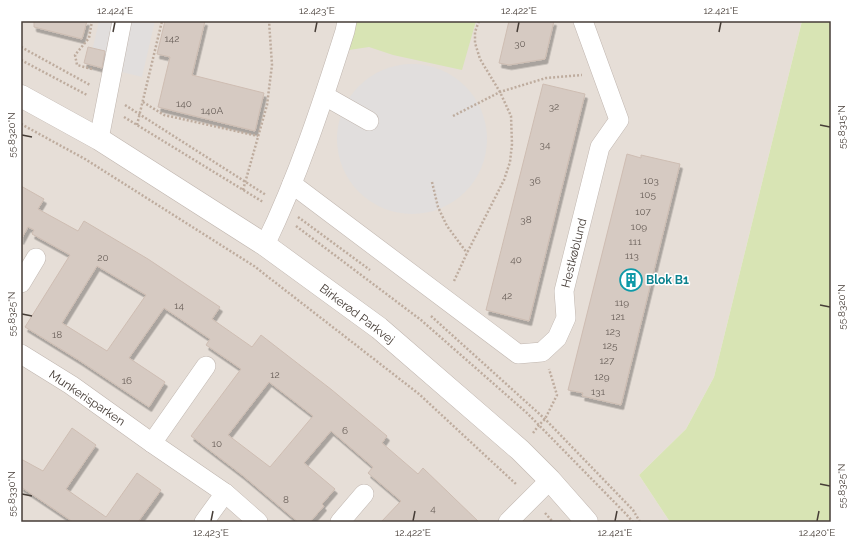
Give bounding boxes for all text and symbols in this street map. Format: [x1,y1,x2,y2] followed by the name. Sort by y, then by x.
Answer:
[97,5,133,16] text: 12.424°E
[299,5,335,16] text: 12.423°E
[501,5,537,16] text: 12.422°E
[704,5,738,16] text: 12.421°E
[165,33,179,44] house number: 142
[514,38,526,49] house number: 30
[176,98,192,109] house number: 140
[549,101,559,112] house number: 32
[201,105,223,116] house number: 140A
[836,105,847,149] text: 55.8315°N
[6,112,17,158] text: 55.8320°N
[540,139,551,150] house number: 34
[529,175,541,186] house number: 36
[643,175,659,186] house number: 103
[640,189,656,200] house number: 105
[635,206,651,217] house number: 107
[520,214,532,225] house number: 38
[559,217,589,289] street label: Hestkøblund
[631,221,647,232] house number: 109
[629,236,642,247] house number: 111
[625,250,639,261] house number: 113
[97,252,109,263] house number: 20
[510,254,522,265] house number: 40
[618,267,644,293] building icon: Blok B1
[646,273,689,287] place label: Blok B1
[317,281,397,347] street label: Birkerød Parkvej
[836,284,847,330] text: 55.8320°N
[502,290,512,301] house number: 42
[6,291,17,337] text: 55.8325°N
[615,297,629,308] house number: 119
[174,300,184,311] house number: 14
[611,311,626,322] house number: 121
[606,326,620,337] house number: 123
[52,329,62,340] house number: 18
[603,340,618,351] house number: 125
[600,355,615,366] house number: 127
[46,367,128,429] street label: Munkerisparken
[270,369,280,380] house number: 12
[594,371,610,382] house number: 129
[122,375,132,386] house number: 16
[591,386,606,397] house number: 131
[342,425,348,436] house number: 6
[212,438,222,449] house number: 10
[836,463,847,509] text: 55.8325°N
[6,471,17,517] text: 55.8330°N
[283,494,289,505] house number: 8
[430,503,436,514] house number: 4
[193,527,229,538] text: 12.423°E
[395,527,431,538] text: 12.422°E
[598,527,632,538] text: 12.421°E
[799,527,835,538] text: 12.420°E

